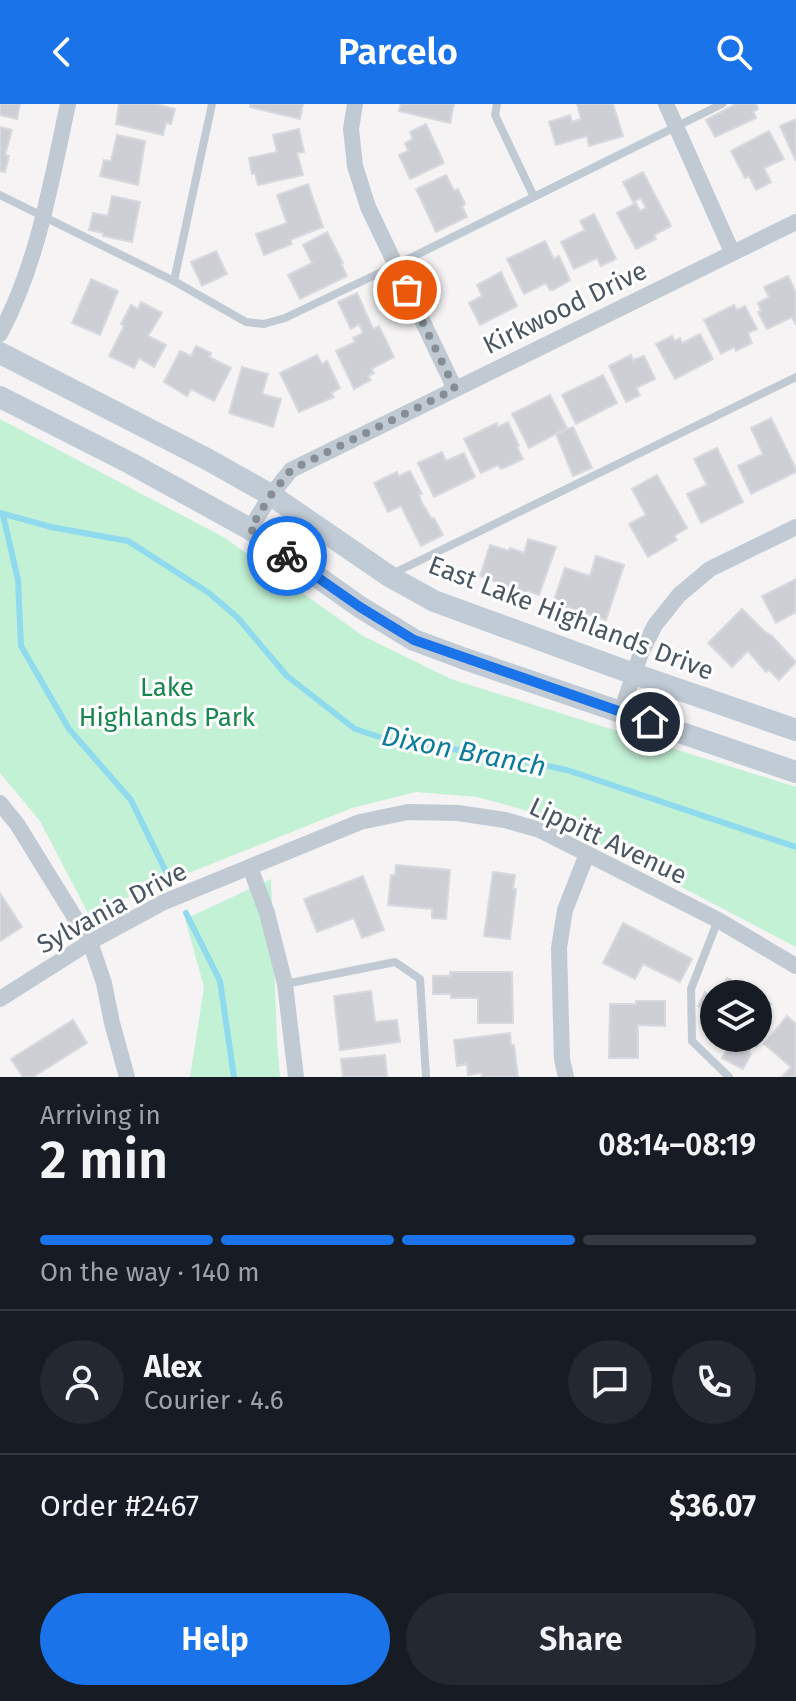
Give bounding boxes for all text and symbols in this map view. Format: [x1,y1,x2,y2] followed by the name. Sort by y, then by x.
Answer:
[40,30,84,74] icon: back
[338,30,458,74] text: Parcelo
[712,30,756,74] icon: search
[478,255,652,361] street label: Kirkwood Drive
[373,256,441,324] pin
[385,268,429,312] icon: bag
[247,516,327,596] courier
[265,534,309,578] icon: bike
[424,549,718,687] street label: East Lake Highlands Drive
[79,672,256,733] park label: Lake Highlands Park
[616,688,684,756] pin
[628,700,672,744] icon: home
[379,719,549,783] water label: Dixon Branch
[524,791,692,891] street label: Lippitt Avenue
[32,856,192,960] street label: Sylvania Drive
[700,980,772,1052] map controls
[700,980,772,1052] button: layers
[40,1100,161,1131] text: Arriving in
[598,1127,756,1163] text: 08:14–08:19
[40,1129,168,1192] text: 2 min
[40,1257,259,1288] text: On the way · 140 m
[40,1340,124,1424] button: person
[568,1340,652,1424] button: chat
[672,1340,756,1424] button: phone
[144,1349,202,1385] text: Alex
[144,1385,284,1416] text: Courier · 4.6
[40,1488,199,1524] text: Order #2467
[669,1488,756,1524] text: $36.07
[40,1593,390,1685] button: Help
[406,1593,756,1685] button: Share

